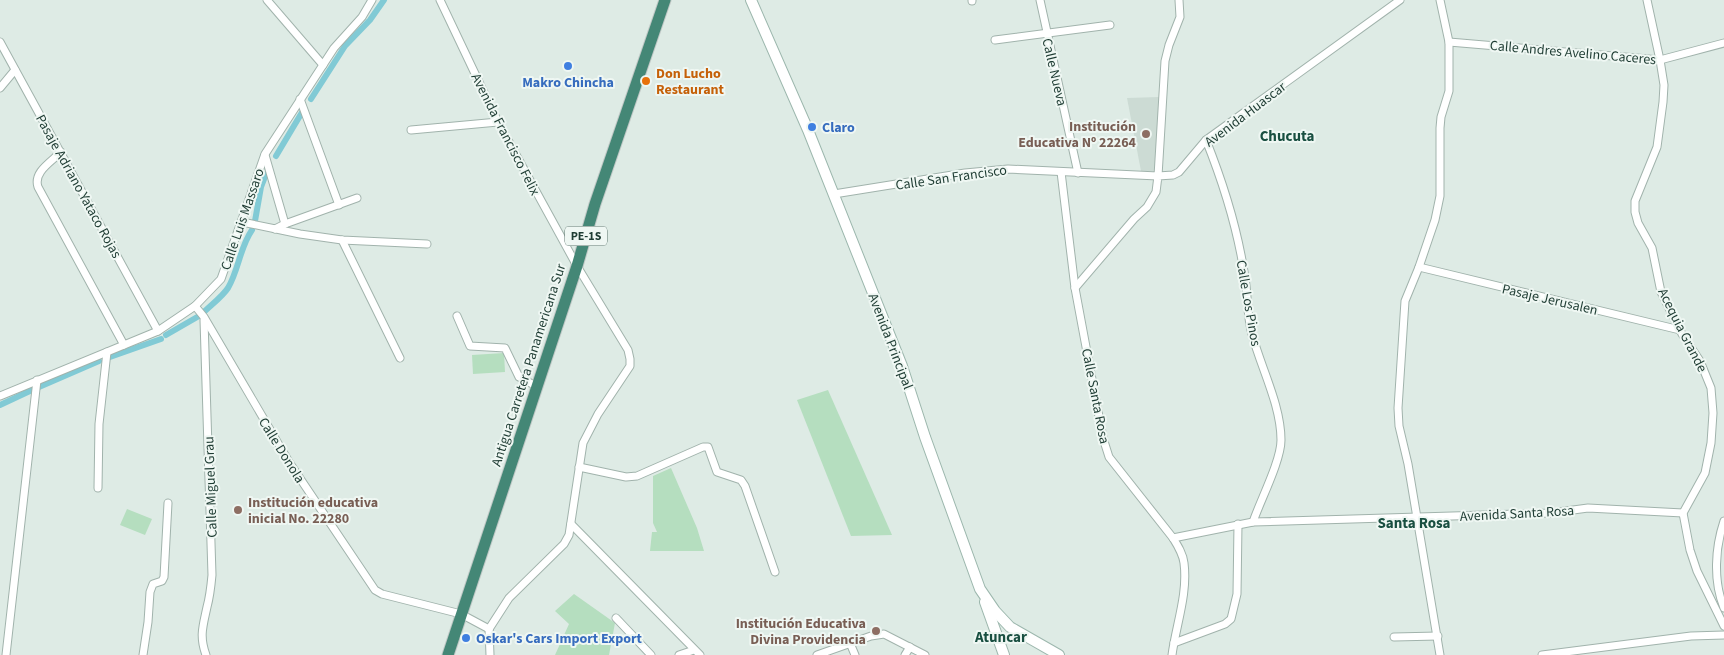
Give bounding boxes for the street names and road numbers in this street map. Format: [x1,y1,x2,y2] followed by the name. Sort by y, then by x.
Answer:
[1037,36,1072,108] street label: Calle Nueva
[1489,36,1657,70] street label: Calle Andres Avelino Caceres
[466,70,545,200] street label: Avenida Francisco Felix
[1201,77,1291,152] street label: Avenida Huascar
[30,111,126,262] street label: Pasaje Adriano Yataco Rojas
[894,160,1008,196] street label: Calle San Francisco
[216,166,270,273] street label: Calle Luis Massaro
[565,227,607,246] road number: PE-1S
[1231,258,1265,348] street label: Calle Los Pinos
[487,261,571,469] street label: Antigua Carretera Panamericana Sur
[1500,279,1600,321] street label: Pasaje Jerusalen
[1652,285,1712,376] street label: Acequia Grande
[863,290,918,393] street label: Avenida Principal
[1076,347,1114,446] street label: Calle Santa Rosa
[253,414,309,487] street label: Calle Donola
[199,436,223,538] street label: Calle Miguel Grau
[1459,501,1575,527] street label: Avenida Santa Rosa

